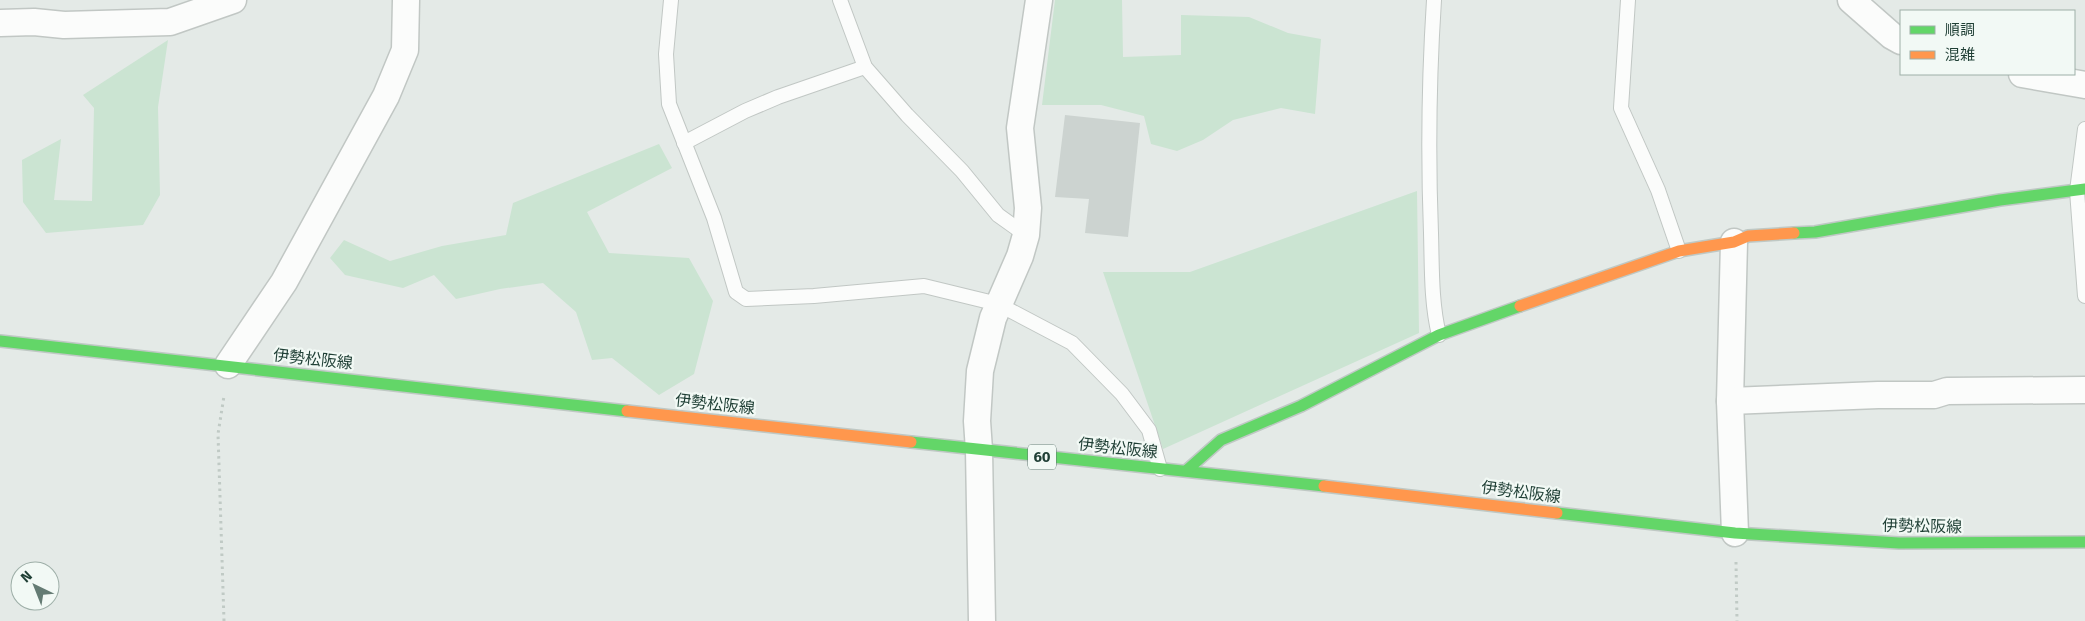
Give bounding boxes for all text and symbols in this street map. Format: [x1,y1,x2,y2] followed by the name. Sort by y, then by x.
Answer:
[1900,10,2075,75] legend
[1945,21,1975,39] text: 順調
[1945,46,1975,64] text: 混雑
[272,345,354,373] street label: 伊勢松阪線
[674,390,756,418] street label: 伊勢松阪線
[1077,434,1159,462] street label: 伊勢松阪線
[1028,444,1056,470] road number: 60
[1480,478,1562,506] street label: 伊勢松阪線
[1882,516,1962,536] street label: 伊勢松阪線
[10,561,60,611] north arrow
[17,567,36,586] text: N

